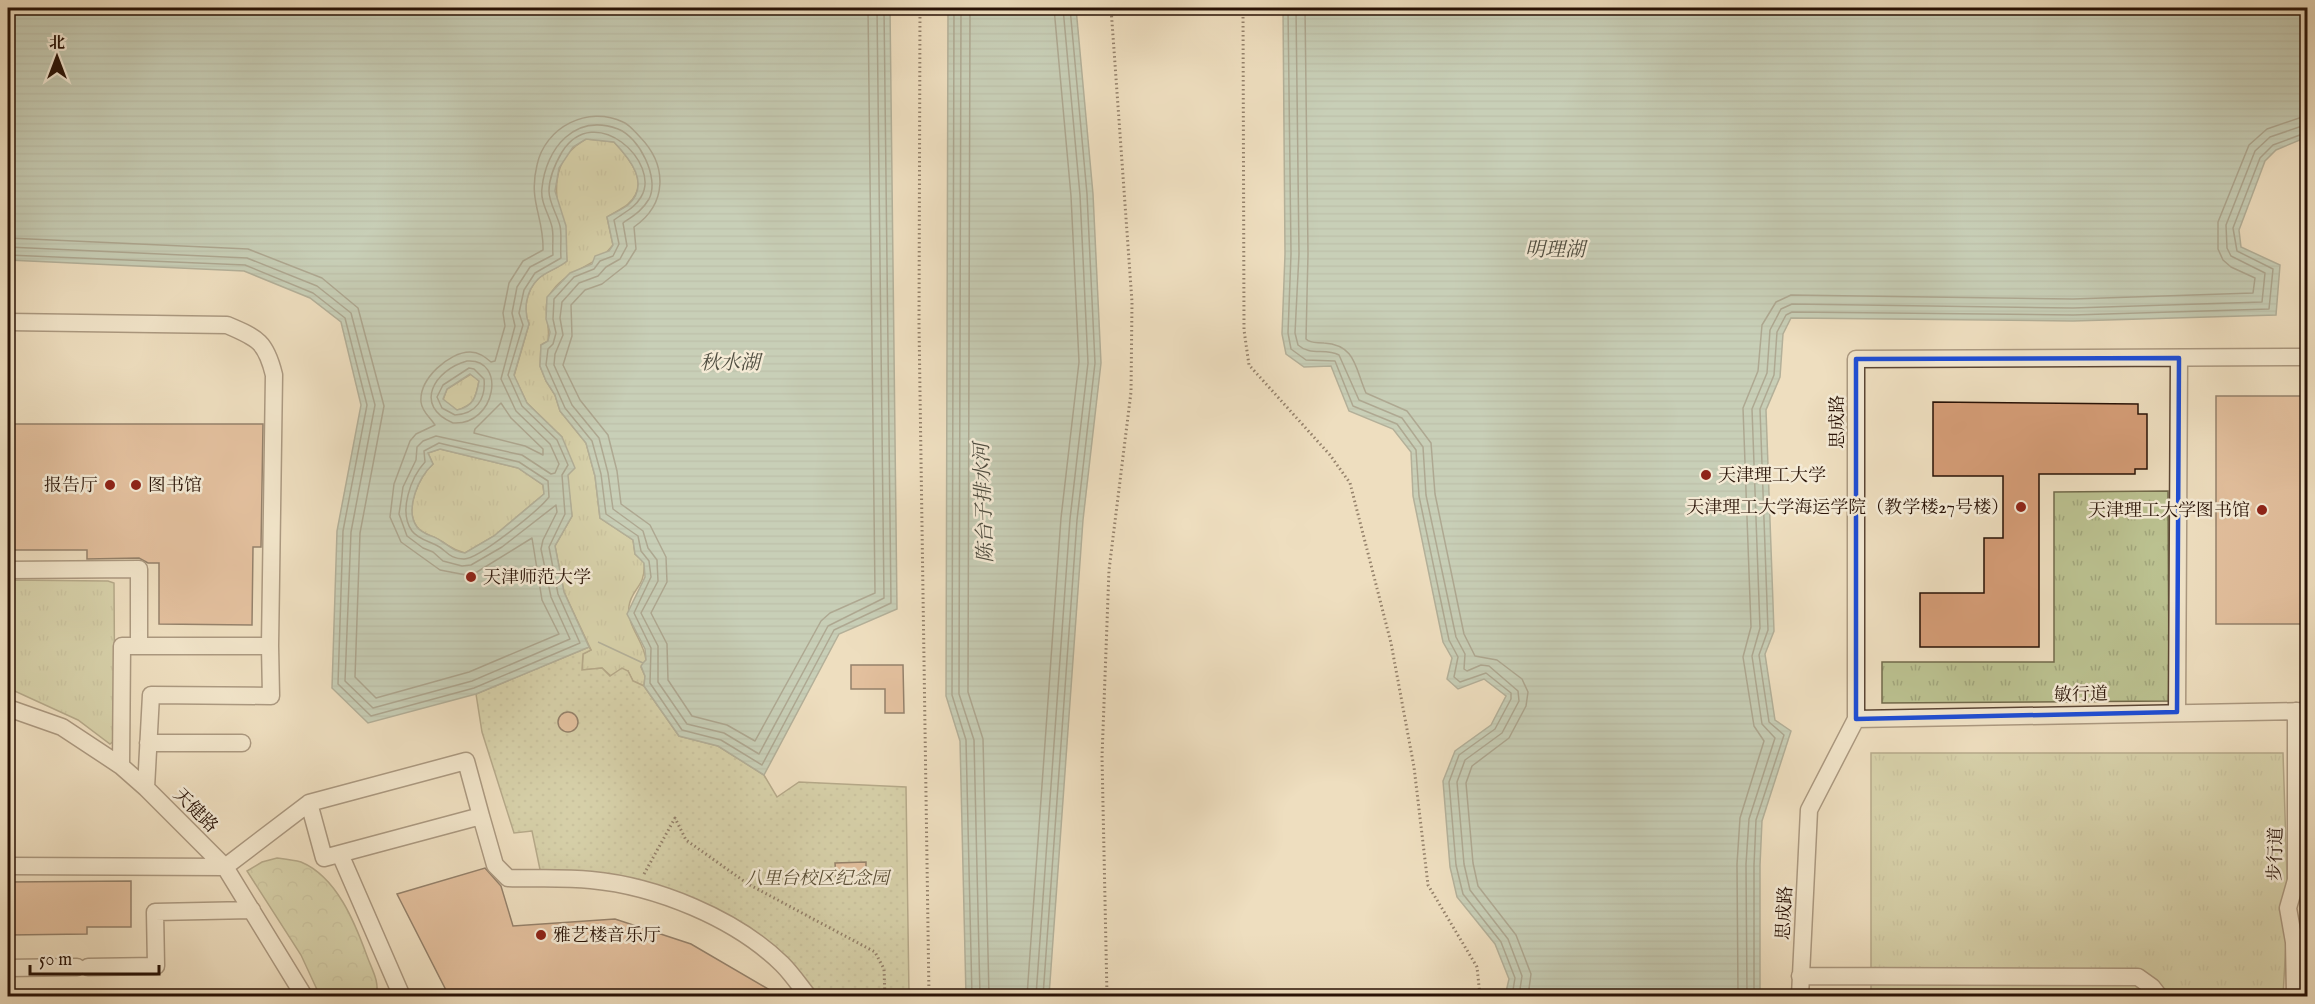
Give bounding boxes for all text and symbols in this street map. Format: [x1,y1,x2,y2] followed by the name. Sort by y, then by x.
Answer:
[27,27,87,87] north arrow
[49,34,65,54] text: 北
[1525,238,1588,263] water label: 明理湖
[700,351,763,376] water label: 秋水湖
[1827,395,1850,449] street label: 思成路
[970,440,999,563] water label: 陈台子排水河
[1718,465,1826,488] place label: 天津理工大学
[1699,468,1713,482] marker: 天津理工大学
[44,475,98,498] place label: 报告厅
[148,475,202,498] place label: 图书馆
[103,478,117,492] marker: 报告厅
[129,478,143,492] marker: 图书馆
[1686,497,2009,520] place label: 天津理工大学海运学院（教学楼27号楼）
[2014,500,2028,514] marker: 天津理工大学海运学院（教学楼27号楼）
[2088,500,2250,523] place label: 天津理工大学图书馆
[2255,503,2269,517] marker: 天津理工大学图书馆
[483,567,591,590] place label: 天津师范大学
[464,570,478,584] marker: 天津师范大学
[2054,684,2108,707] street label: 敏行道
[168,784,222,838] street label: 天健路
[2264,827,2289,881] street label: 步行道
[745,868,892,891] park label: 八里台校区纪念园
[1773,886,1798,941] street label: 思成路
[553,925,661,948] place label: 雅艺楼音乐厅
[534,928,548,942] marker: 雅艺楼音乐厅
[30,938,159,976] scale bar
[39,949,72,972] text: 50 m

